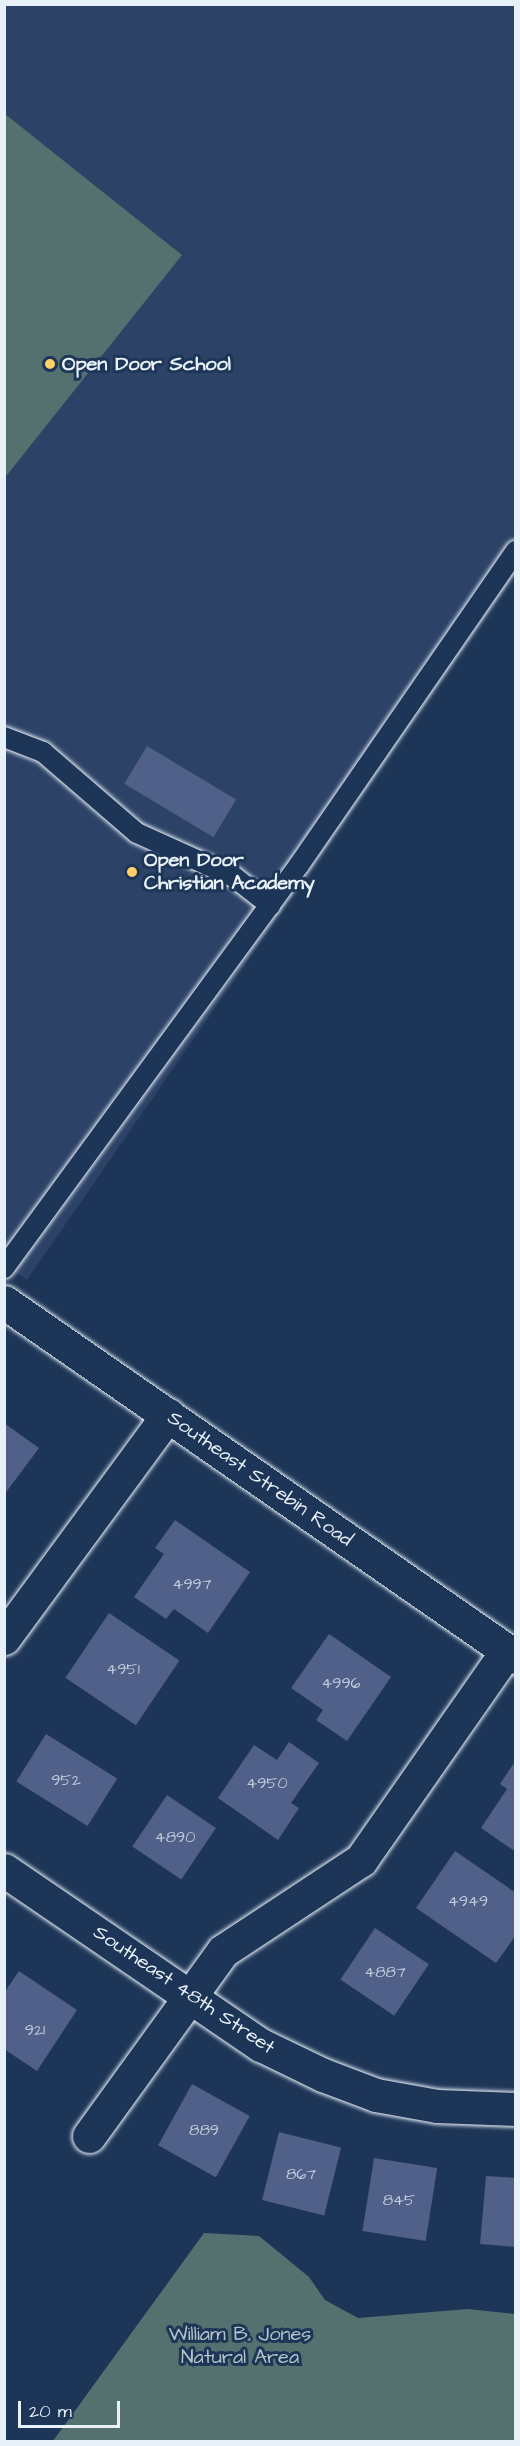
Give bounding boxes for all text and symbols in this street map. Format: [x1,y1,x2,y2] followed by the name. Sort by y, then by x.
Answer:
[62,352,231,376] place label: Open Door School
[43,357,57,371] marker: Open Door School
[144,849,315,896] place label: Open Door Christian Academy
[125,865,139,879] marker: Open Door Christian Academy
[163,1406,357,1552] street label: Southeast Strebin Road
[173,1574,211,1594] house number: 4997
[106,1659,140,1679] house number: 4951
[321,1673,361,1693] house number: 4996
[51,1770,81,1790] house number: 952
[246,1773,288,1793] house number: 4950
[155,1827,195,1847] house number: 4890
[448,1891,488,1911] house number: 4949
[89,1920,279,2060] street label: Southeast 48th Street
[364,1962,406,1982] house number: 4887
[25,2020,45,2040] house number: 921
[189,2120,219,2140] house number: 889
[286,2164,316,2184] house number: 867
[383,2190,415,2210] house number: 845
[169,2322,311,2369] park label: William B. Jones Natural Area
[21,2389,123,2427] scale bar
[29,2399,72,2424] text: 20 m

